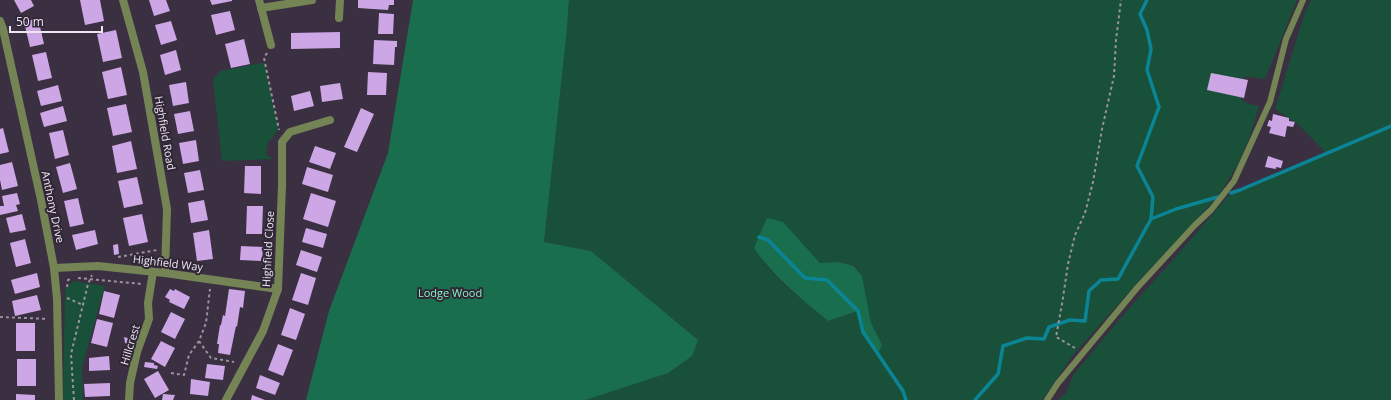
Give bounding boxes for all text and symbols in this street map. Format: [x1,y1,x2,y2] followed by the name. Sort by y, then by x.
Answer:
[10,8,102,34] scale bar
[16,13,44,30] text: 50 m
[152,95,179,171] street label: Highfield Road
[39,170,68,244] street label: Anthony Drive
[258,210,277,288] street label: Highfield Close
[132,251,204,274] street label: Highfield Way
[418,285,482,300] park label: Lodge Wood
[116,323,143,367] street label: Hillcrest

